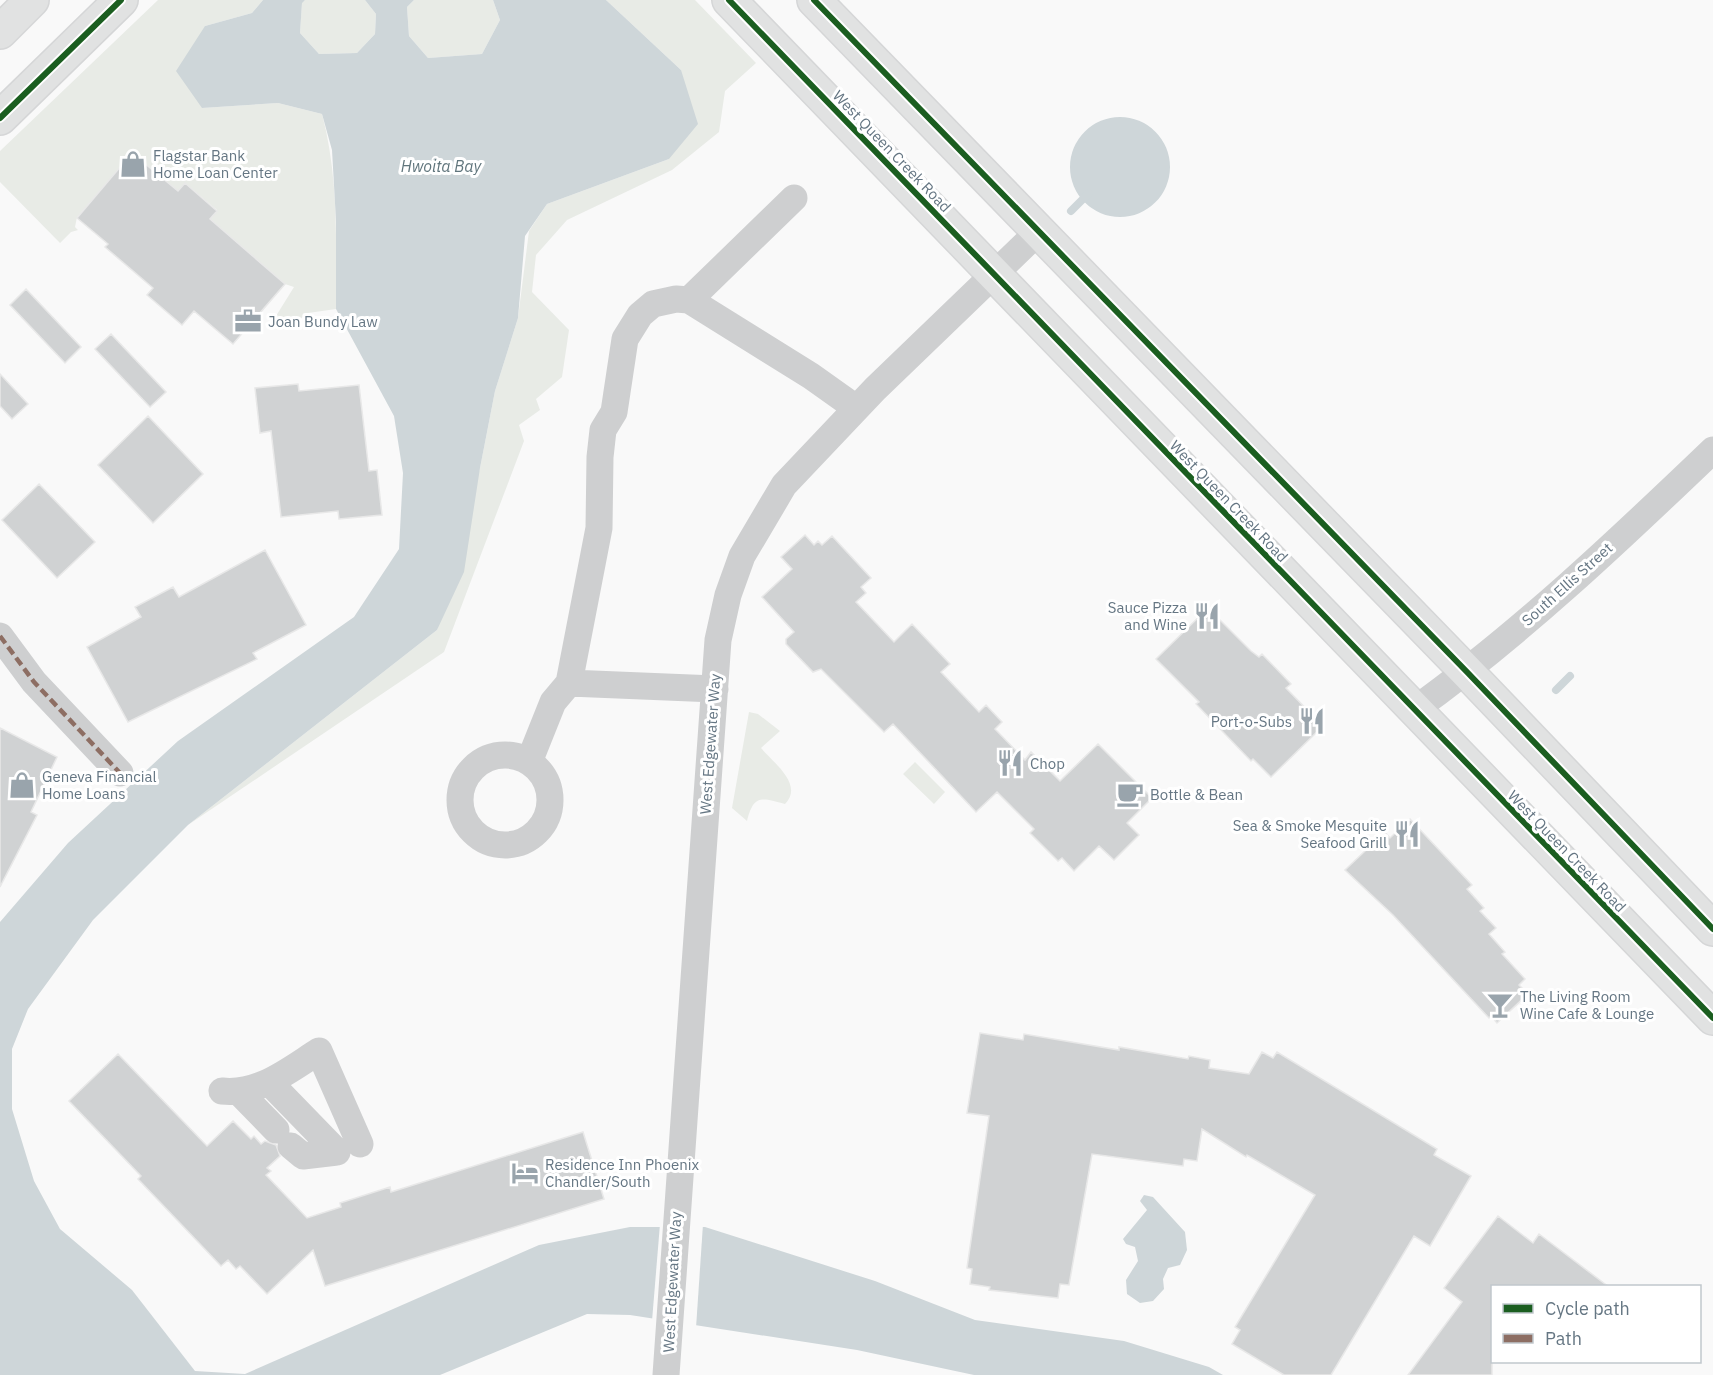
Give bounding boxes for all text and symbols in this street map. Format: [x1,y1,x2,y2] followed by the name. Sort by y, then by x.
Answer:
[829,86,955,216] street label: West Queen Creek Road
[153,146,278,182] place label: Flagstar Bank Home Loan Center
[118,149,148,179] shop icon: Flagstar Bank Home Loan Center
[401,156,483,176] water label: Hwoita Bay
[233,306,263,336] office icon: Joan Bundy Law
[268,312,378,331] place label: Joan Bundy Law
[1166,436,1292,566] street label: West Queen Creek Road
[1518,538,1616,630] street label: South Ellis Street
[1108,598,1187,634] place label: Sauce Pizza and Wine
[1192,601,1222,631] restaurant icon: Sauce Pizza and Wine
[696,672,724,815] street label: West Edgewater Way
[1297,706,1327,736] restaurant icon: Port-o-Subs
[1211,712,1292,731] place label: Port-o-Subs
[995,748,1025,778] restaurant icon: Chop
[1030,754,1065,773] place label: Chop
[42,767,157,803] place label: Geneva Financial Home Loans
[7,770,37,800] shop icon: Geneva Financial Home Loans
[1115,779,1145,809] cafe icon: Bottle & Bean
[1150,785,1243,804] place label: Bottle & Bean
[1504,786,1630,916] street label: West Queen Creek Road
[1233,816,1387,852] place label: Sea & Smoke Mesquite Seafood Grill
[1392,819,1422,849] restaurant icon: Sea & Smoke Mesquite Seafood Grill
[1520,987,1654,1023] place label: The Living Room Wine Cafe & Lounge
[1485,990,1515,1020] bar icon: The Living Room Wine Cafe & Lounge
[545,1155,699,1191] place label: Residence Inn Phoenix Chandler/South
[510,1158,540,1188] hotel icon: Residence Inn Phoenix Chandler/South
[659,1210,685,1353] street label: West Edgewater Way
[1491,1285,1701,1363] legend
[1545,1297,1630,1320] text: Cycle path
[1545,1327,1582,1350] text: Path

